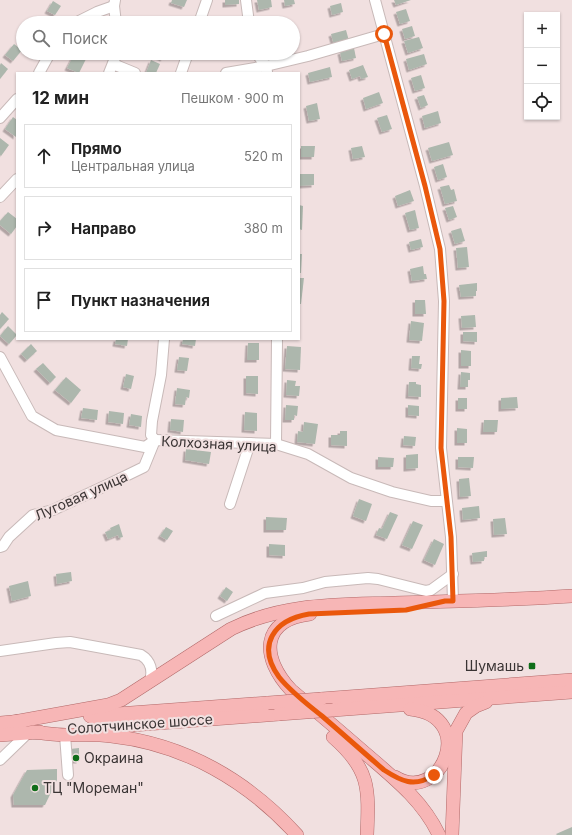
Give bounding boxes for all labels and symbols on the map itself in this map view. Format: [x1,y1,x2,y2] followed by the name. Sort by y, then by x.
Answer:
[375,25,393,43] route start
[161,432,277,455] street label: Колхозная улица
[32,467,130,524] street label: Луговая улица
[465,657,524,674] place label: Шумашь
[527,661,537,671] marker: Шумашь
[67,710,213,737] street label: Солотчинское шоссе
[84,749,143,766] place label: Окраина
[71,753,81,763] marker: Окраина
[425,766,443,784] route end
[43,779,144,796] place label: ТЦ "Мореман"
[30,783,40,793] marker: ТЦ "Мореман"

